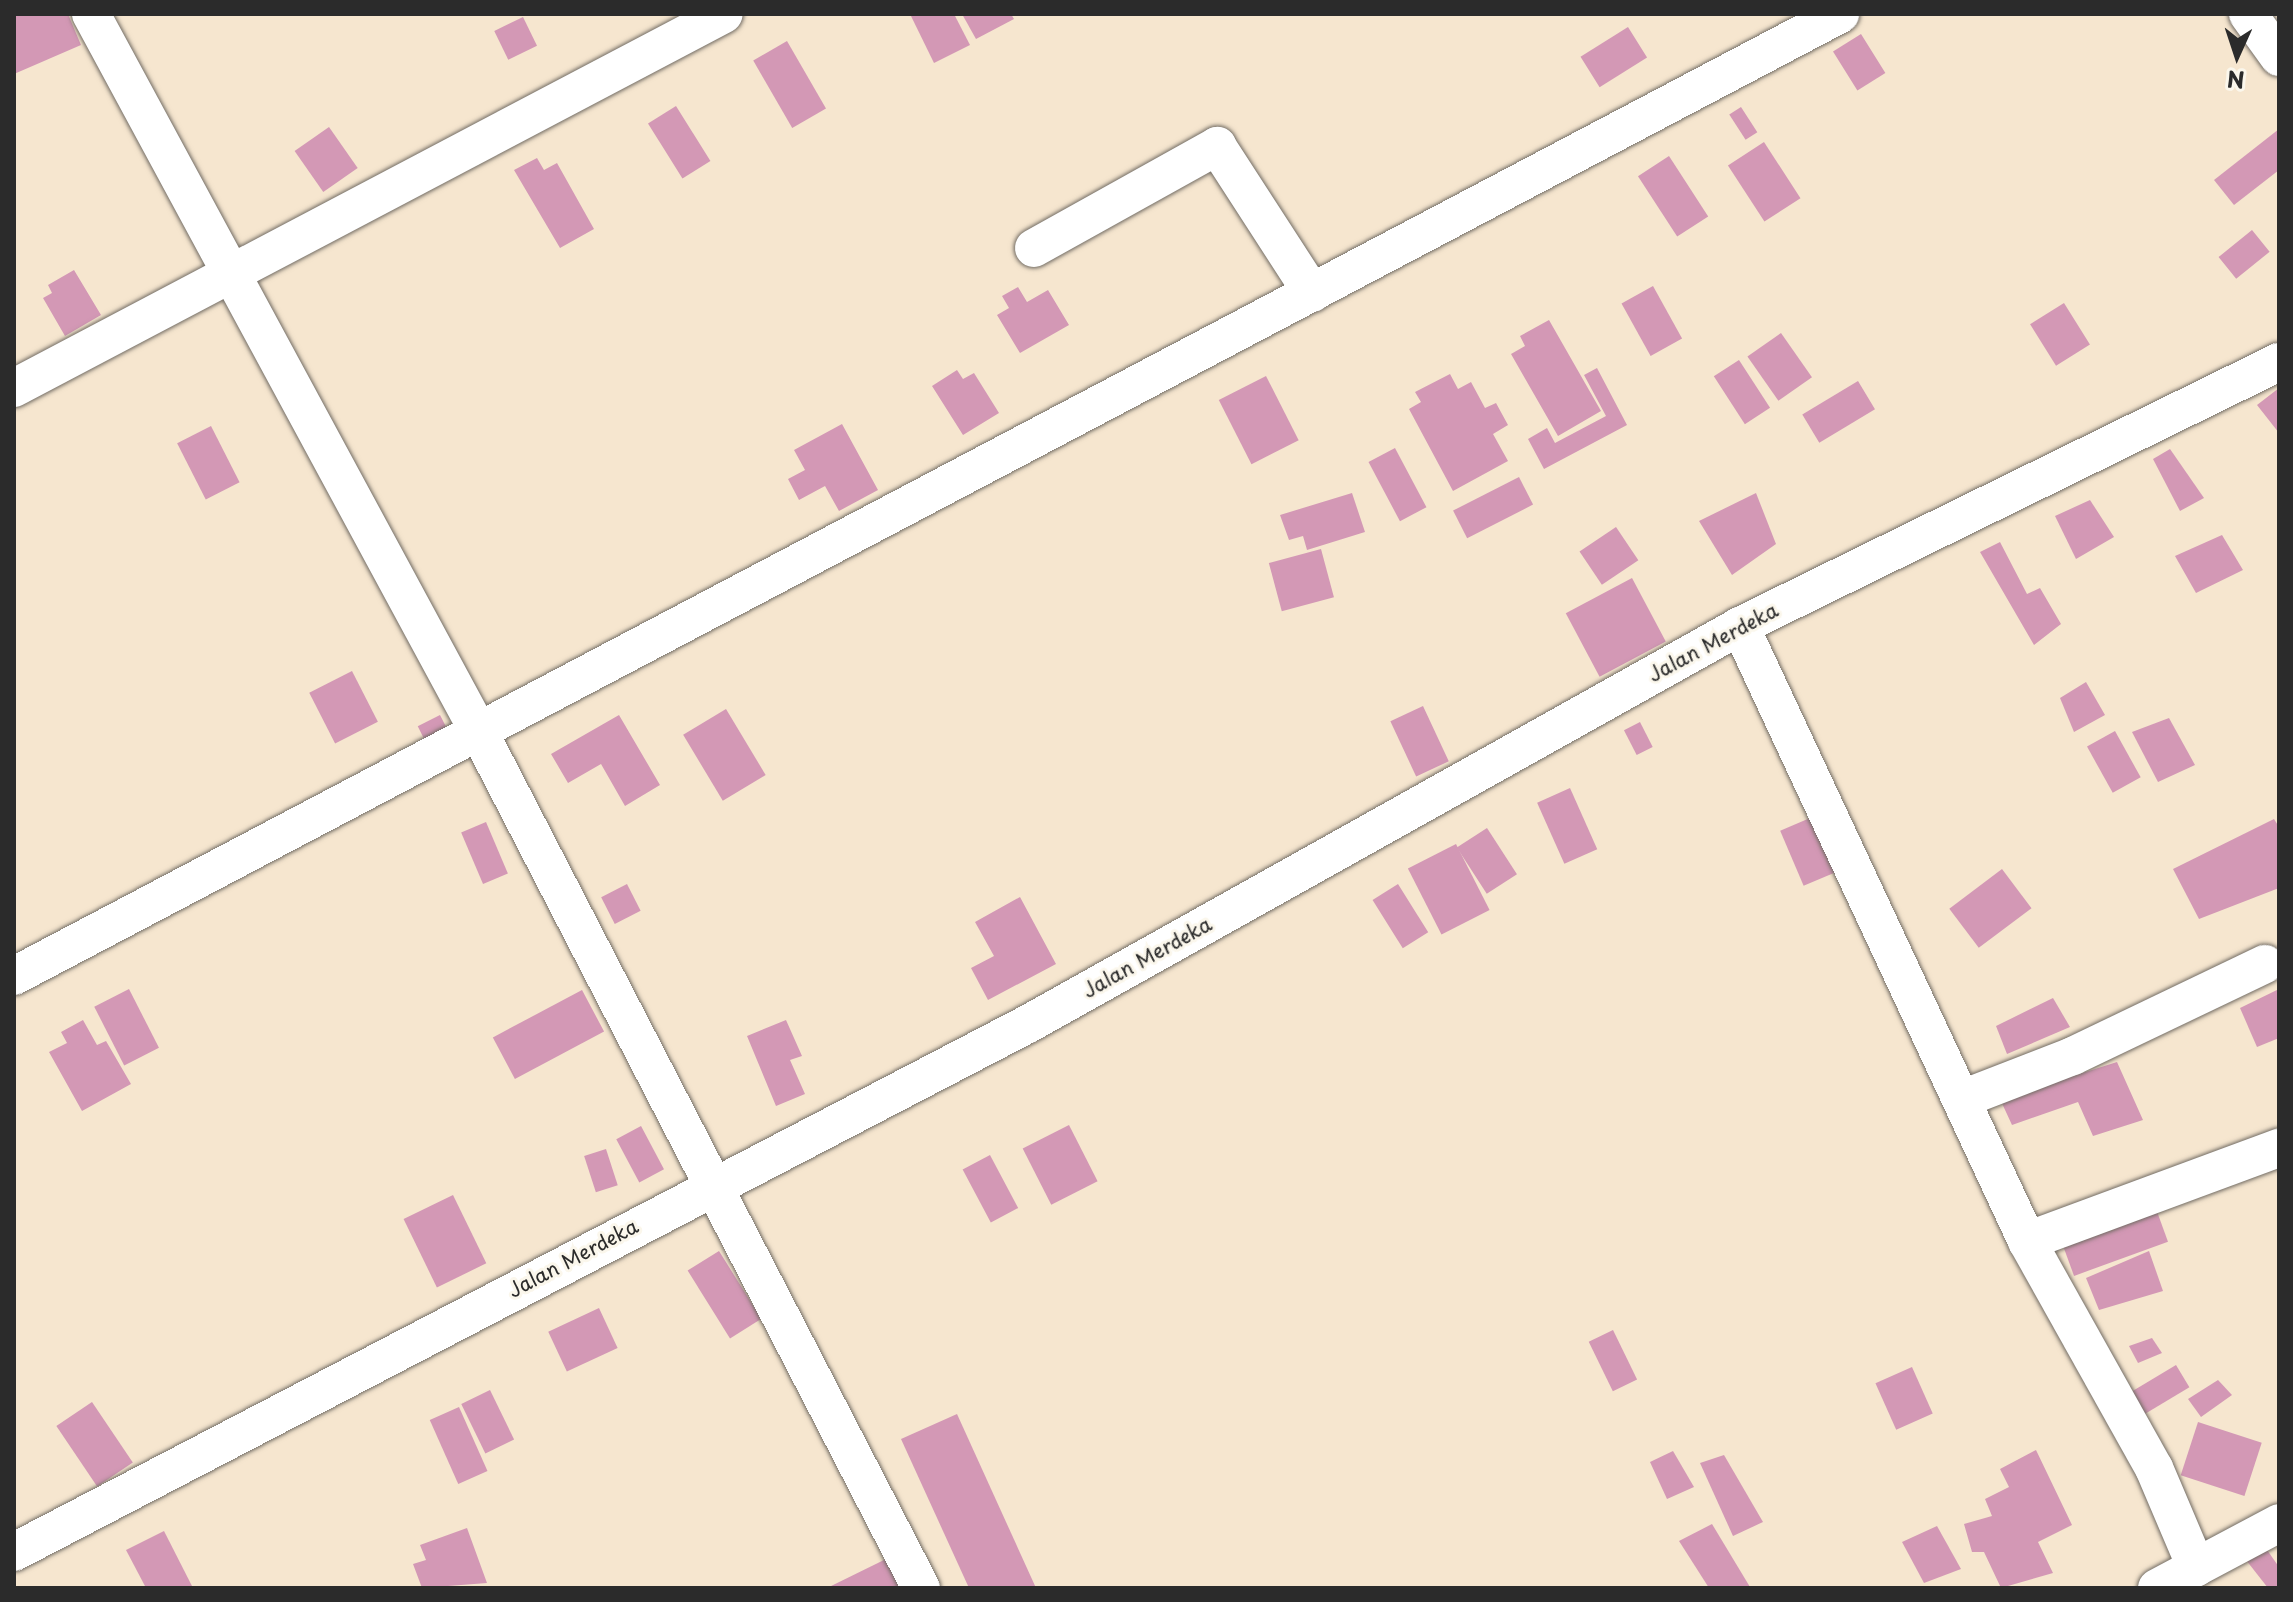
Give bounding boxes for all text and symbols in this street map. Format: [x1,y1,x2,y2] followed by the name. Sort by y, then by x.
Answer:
[2197,16,2277,96] north arrow
[2226,64,2245,97] text: N
[1644,598,1782,686] street label: Jalan Merdeka
[1078,912,1216,1002] street label: Jalan Merdeka
[504,1214,642,1302] street label: Jalan Merdeka

